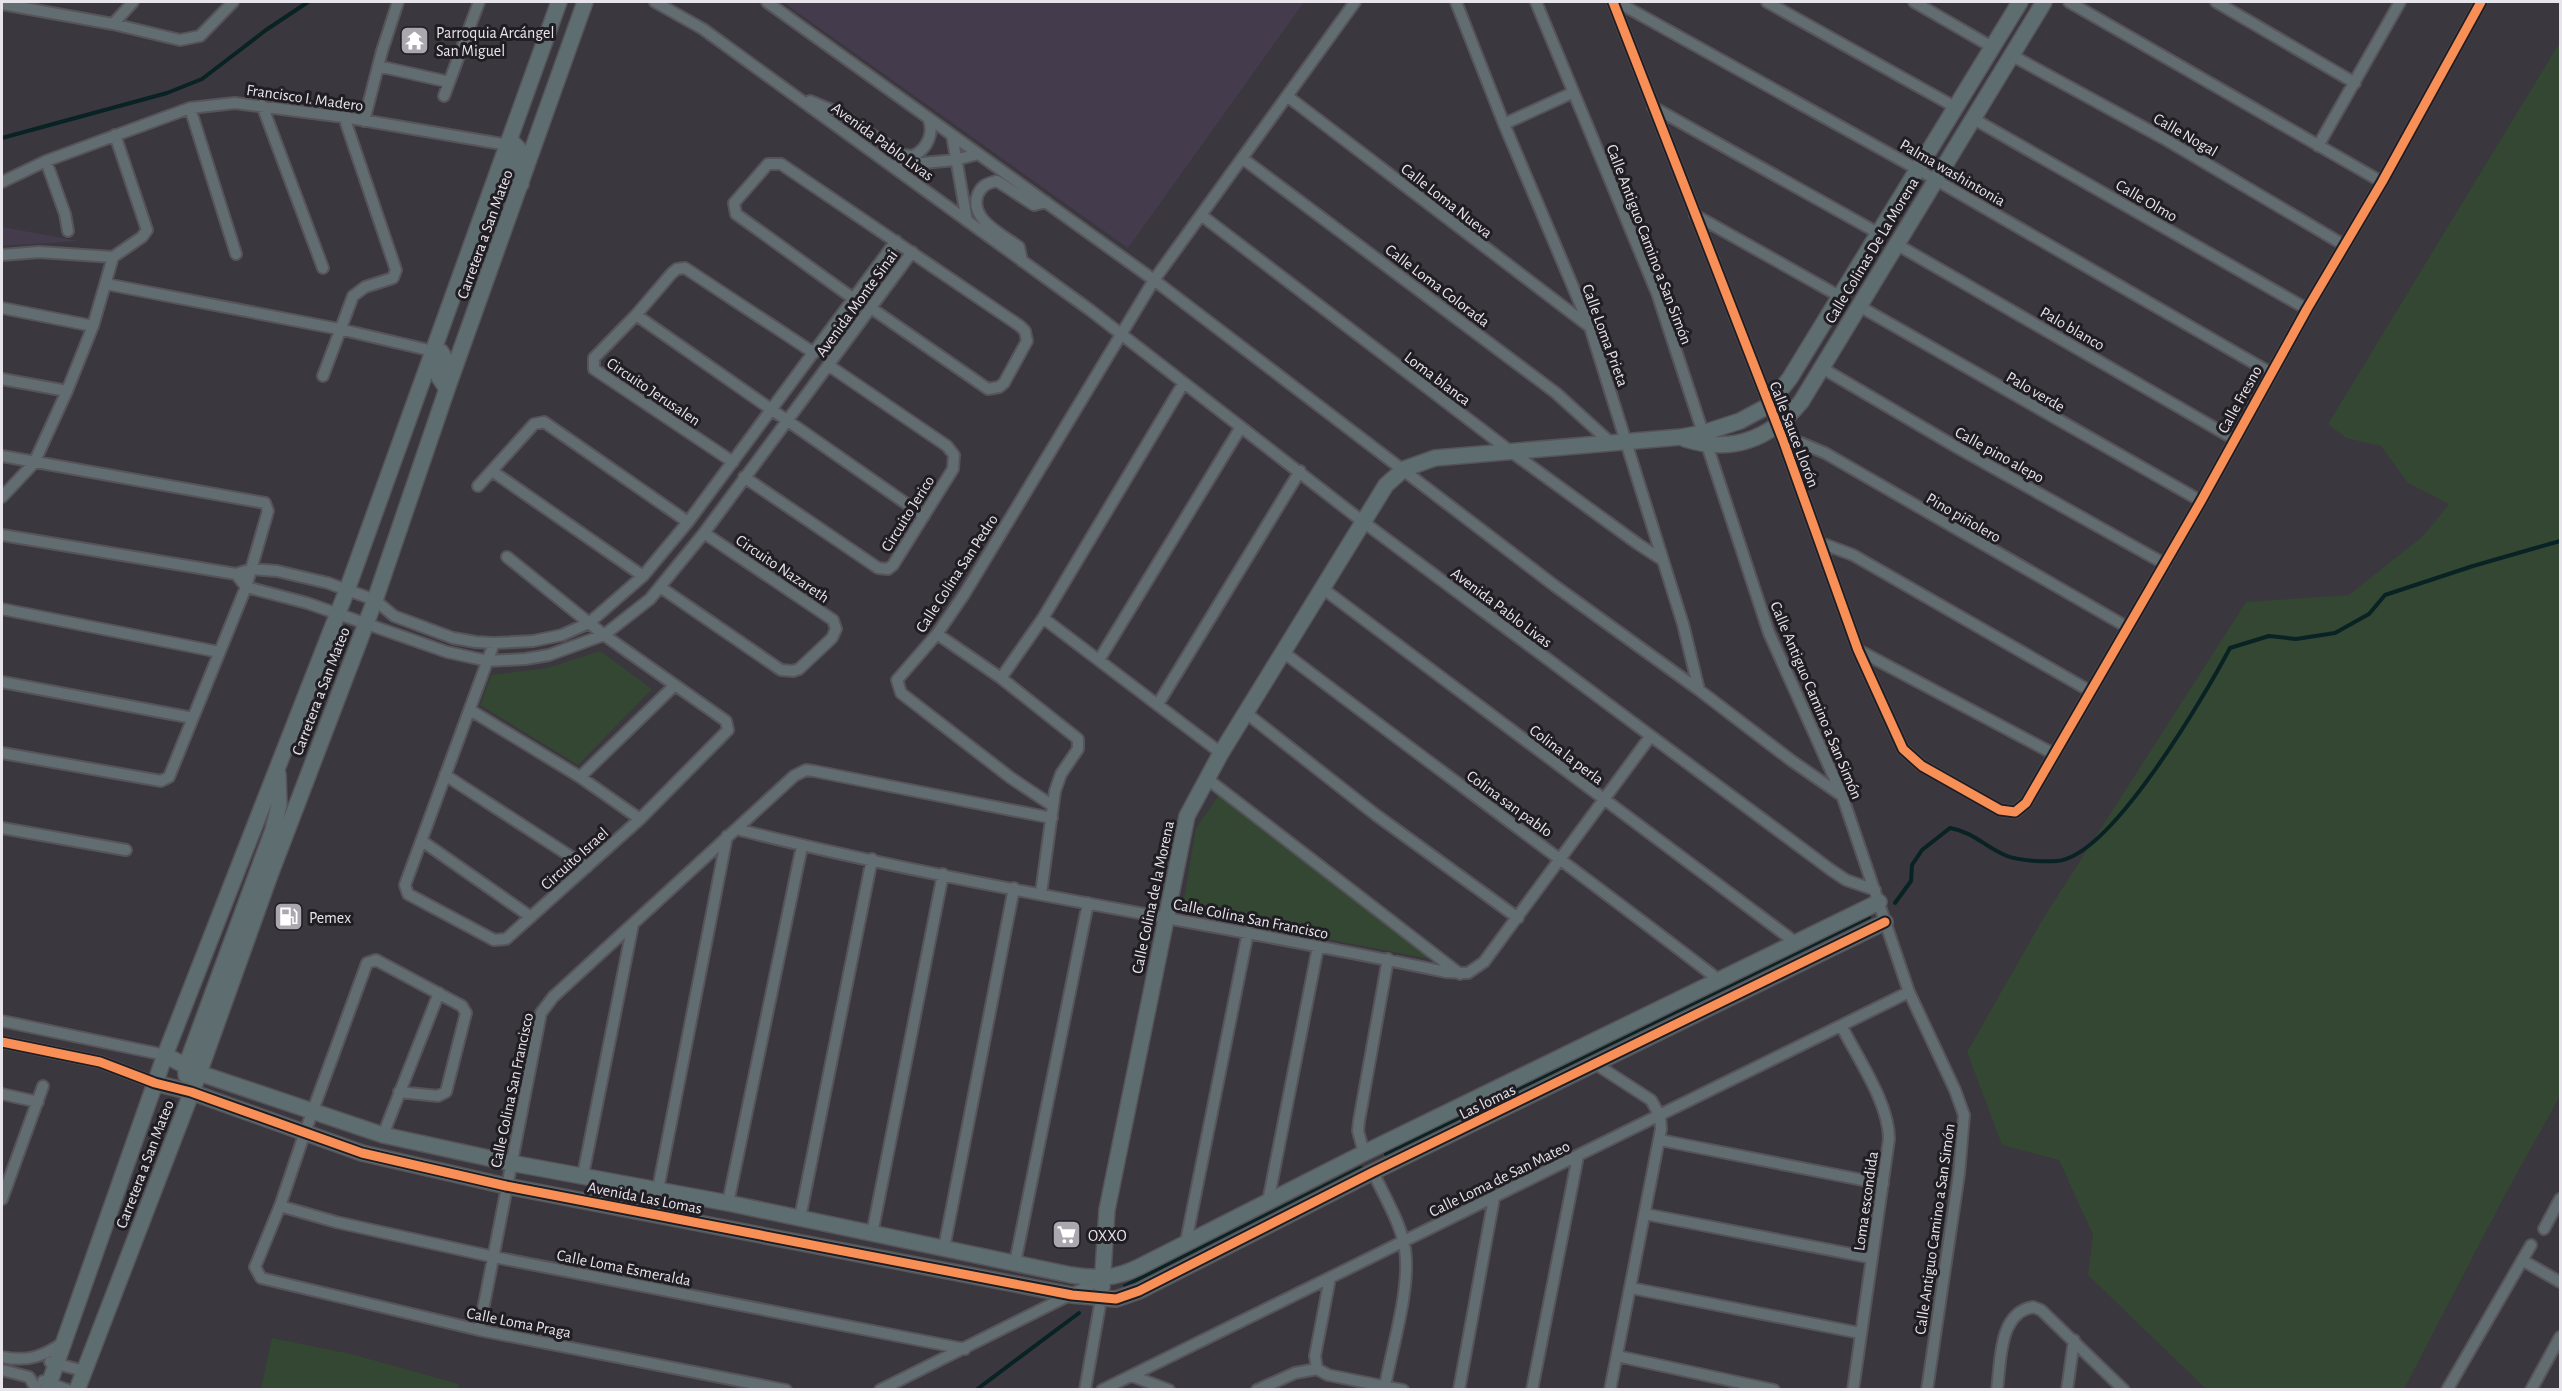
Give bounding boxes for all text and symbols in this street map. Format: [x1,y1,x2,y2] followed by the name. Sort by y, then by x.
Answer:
[399,25,431,57] temple icon: Parroquia Arcángel San Miguel
[436,25,554,59] place label: Parroquia Arcángel San Miguel
[245,82,365,114] street label: Francisco I. Madero
[829,100,936,184] street label: Avenida Pablo Livas
[2151,110,2220,160] street label: Calle Nogal
[1897,136,2008,209] street label: Palma washintonia
[1603,142,1695,347] street label: Calle Antiguo Camino a San Simón
[1398,160,1495,241] street label: Calle Loma Nueva
[454,168,516,301] street label: Carretera a San Mateo
[1822,175,1922,326] street label: Calle Colinas De La Morena
[2113,177,2180,225] street label: Calle Olmo
[1382,241,1493,330] street label: Calle Loma Colorada
[813,247,901,360] street label: Avenida Monte Sinai
[1579,282,1631,389] street label: Calle Loma Prieta
[2038,304,2108,354] street label: Palo blanco
[1401,349,1473,409] street label: Loma blanca
[604,355,703,429] street label: Circuito Jerusalen
[2215,363,2265,436] street label: Calle Fresno
[2004,369,2067,415] street label: Palo verde
[1767,379,1822,489] street label: Calle Sauce Llorón
[1952,424,2047,486] street label: Calle pino alepo
[878,473,937,554] street label: Circuito Jerico
[1923,490,2004,546] street label: Pino piñolero
[913,512,1001,635] street label: Calle Colina San Pedro
[733,532,832,606] street label: Circuito Nazareth
[1448,565,1555,651] street label: Avenida Pablo Livas
[1767,599,1865,802] street label: Calle Antiguo Camino a San Simón
[289,625,353,758] street label: Carretera a San Mateo
[1526,722,1606,788] street label: Colina la perla
[1464,767,1555,840] street label: Colina san pablo
[1129,819,1177,975] street label: Calle Colina de la Morena
[538,825,611,893] street label: Circuito Israel
[1172,896,1330,942] street label: Calle Colina San Francisco
[272,901,304,933] fuel station icon: Pemex
[309,910,351,926] place label: Pemex
[488,1011,536,1169] street label: Calle Colina San Francisco
[1457,1081,1518,1122] street label: Las lomas
[113,1098,177,1231] street label: Carretera a San Mateo
[1912,1123,1958,1336] street label: Calle Antiguo Camino a San Simón
[1427,1138,1572,1220] street label: Calle Loma de San Mateo
[1851,1150,1881,1252] street label: Loma escondida
[586,1179,703,1217] street label: Avenida Las Lomas
[1051,1219,1083,1251] supermarket icon: OXXO
[1088,1228,1127,1244] place label: OXXO
[555,1247,692,1289] street label: Calle Loma Esmeralda
[465,1305,572,1341] street label: Calle Loma Praga

